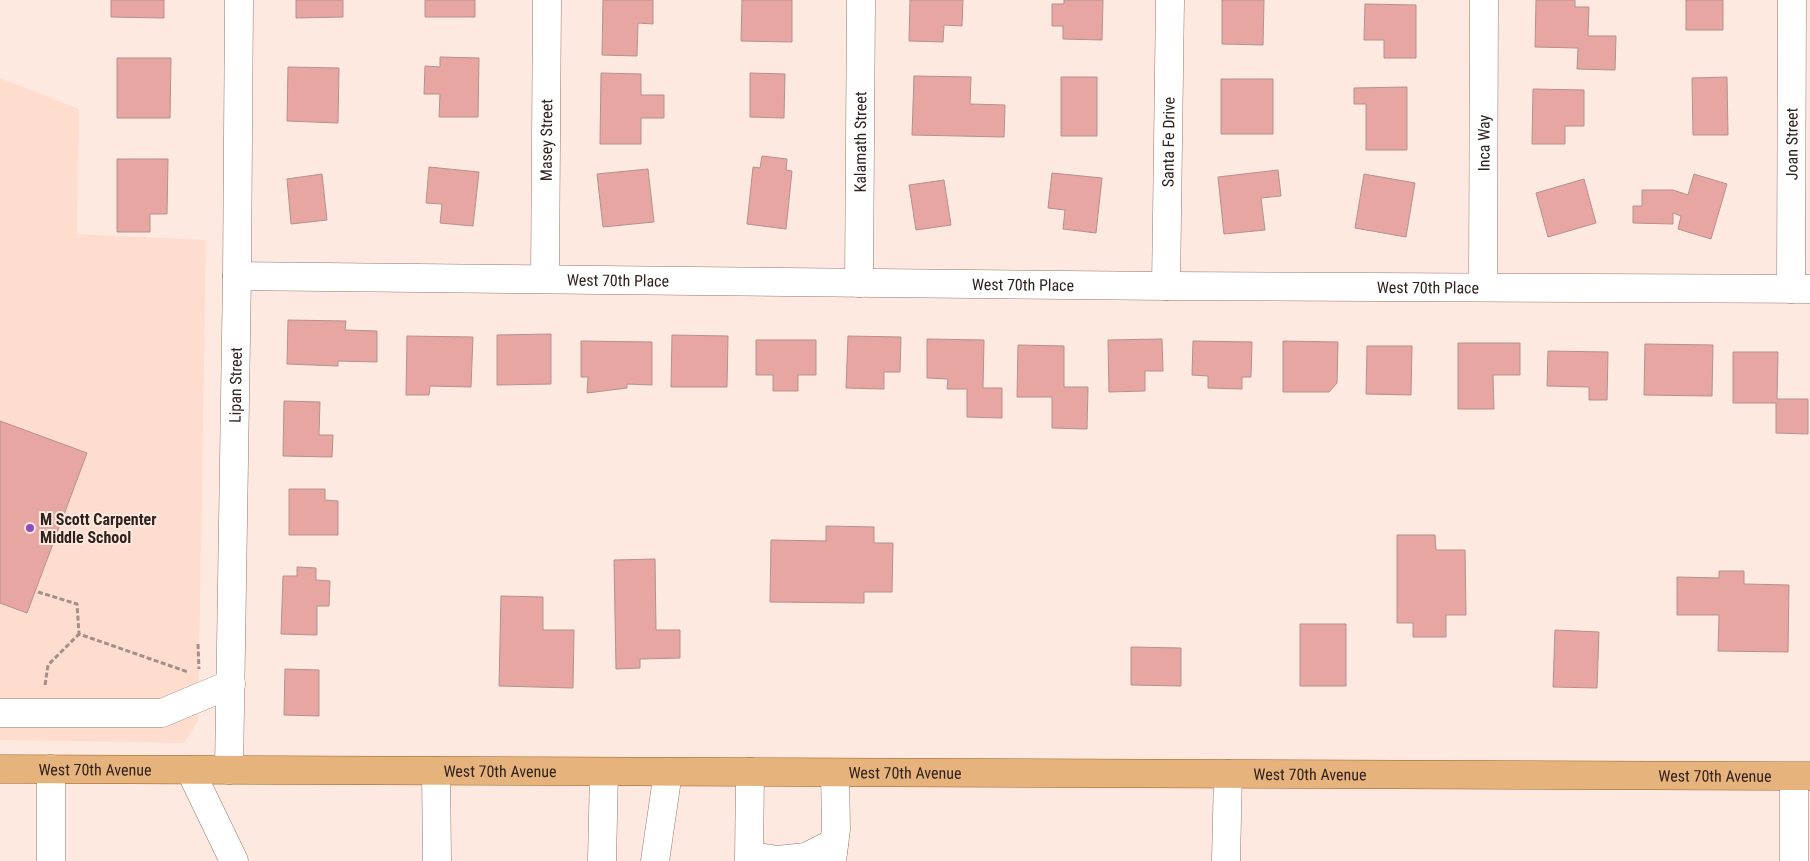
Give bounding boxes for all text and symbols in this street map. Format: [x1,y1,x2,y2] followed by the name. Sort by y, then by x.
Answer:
[850,91,870,193] street label: Kalamath Street
[1158,97,1178,187] street label: Santa Fe Drive
[536,99,556,181] street label: Masey Street
[1782,108,1801,180] street label: Joan Street
[1474,114,1493,171] street label: Inca Way
[567,270,669,290] street label: West 70th Place
[972,274,1074,295] street label: West 70th Place
[1377,277,1479,297] street label: West 70th Place
[225,347,245,423] street label: Lipan Street
[40,510,157,547] place label: M Scott Carpenter Middle School
[24,522,36,534] marker: M Scott Carpenter Middle School
[38,760,152,779] street label: West 70th Avenue
[443,761,557,781] street label: West 70th Avenue
[848,763,962,782] street label: West 70th Avenue
[1253,764,1367,784] street label: West 70th Avenue
[1658,766,1772,785] street label: West 70th Avenue

